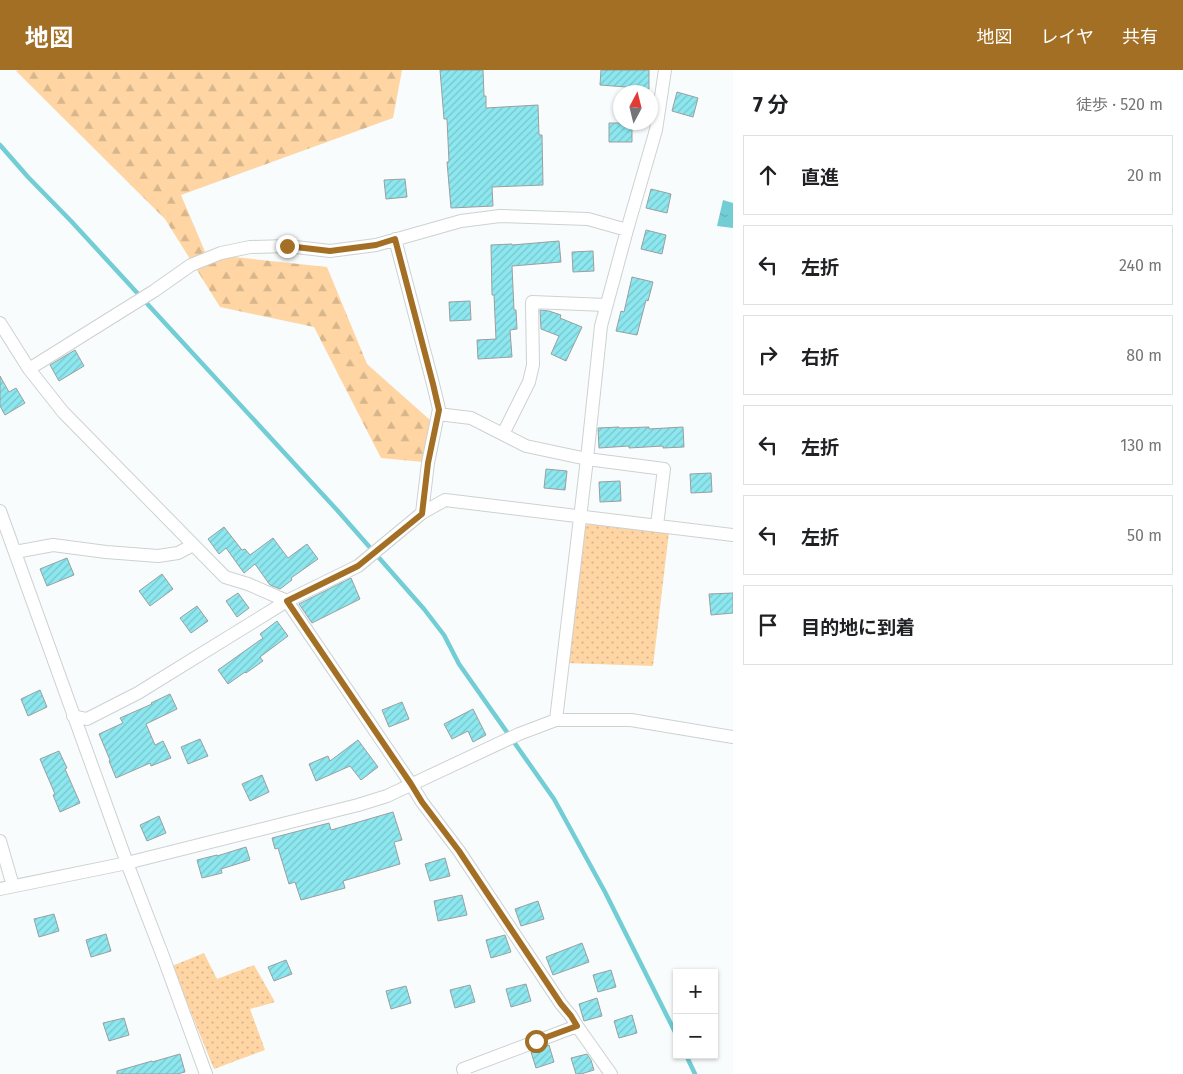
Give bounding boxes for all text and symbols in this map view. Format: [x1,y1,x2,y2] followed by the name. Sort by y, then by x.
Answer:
[25,24,73,52] text: 地図
[977,26,1013,48] text: 地図
[1041,26,1094,48] text: レイヤ
[1122,26,1158,48] text: 共有
[613,85,658,130] north arrow
[753,92,789,118] text: 7 分
[1076,95,1163,114] text: 徒歩 · 520 m
[754,161,782,189] icon: ahead
[801,166,839,189] text: 直進
[1127,166,1162,185] text: 20 m
[276,235,299,258] route end
[754,251,782,279] icon: left
[801,256,839,279] text: 左折
[1119,256,1162,275] text: 240 m
[754,341,782,369] icon: right
[801,346,839,369] text: 右折
[1126,346,1162,365] text: 80 m
[754,431,782,459] icon: left
[801,436,839,459] text: 左折
[1120,436,1162,455] text: 130 m
[754,521,782,549] icon: left
[801,526,839,549] text: 左折
[1127,526,1162,545] text: 50 m
[754,611,782,639] icon: arrive
[801,616,915,639] text: 目的地に到着
[673,969,718,1059] map controls
[673,969,718,1014] button: +
[673,1014,718,1059] button: −
[525,1030,548,1053] route start

